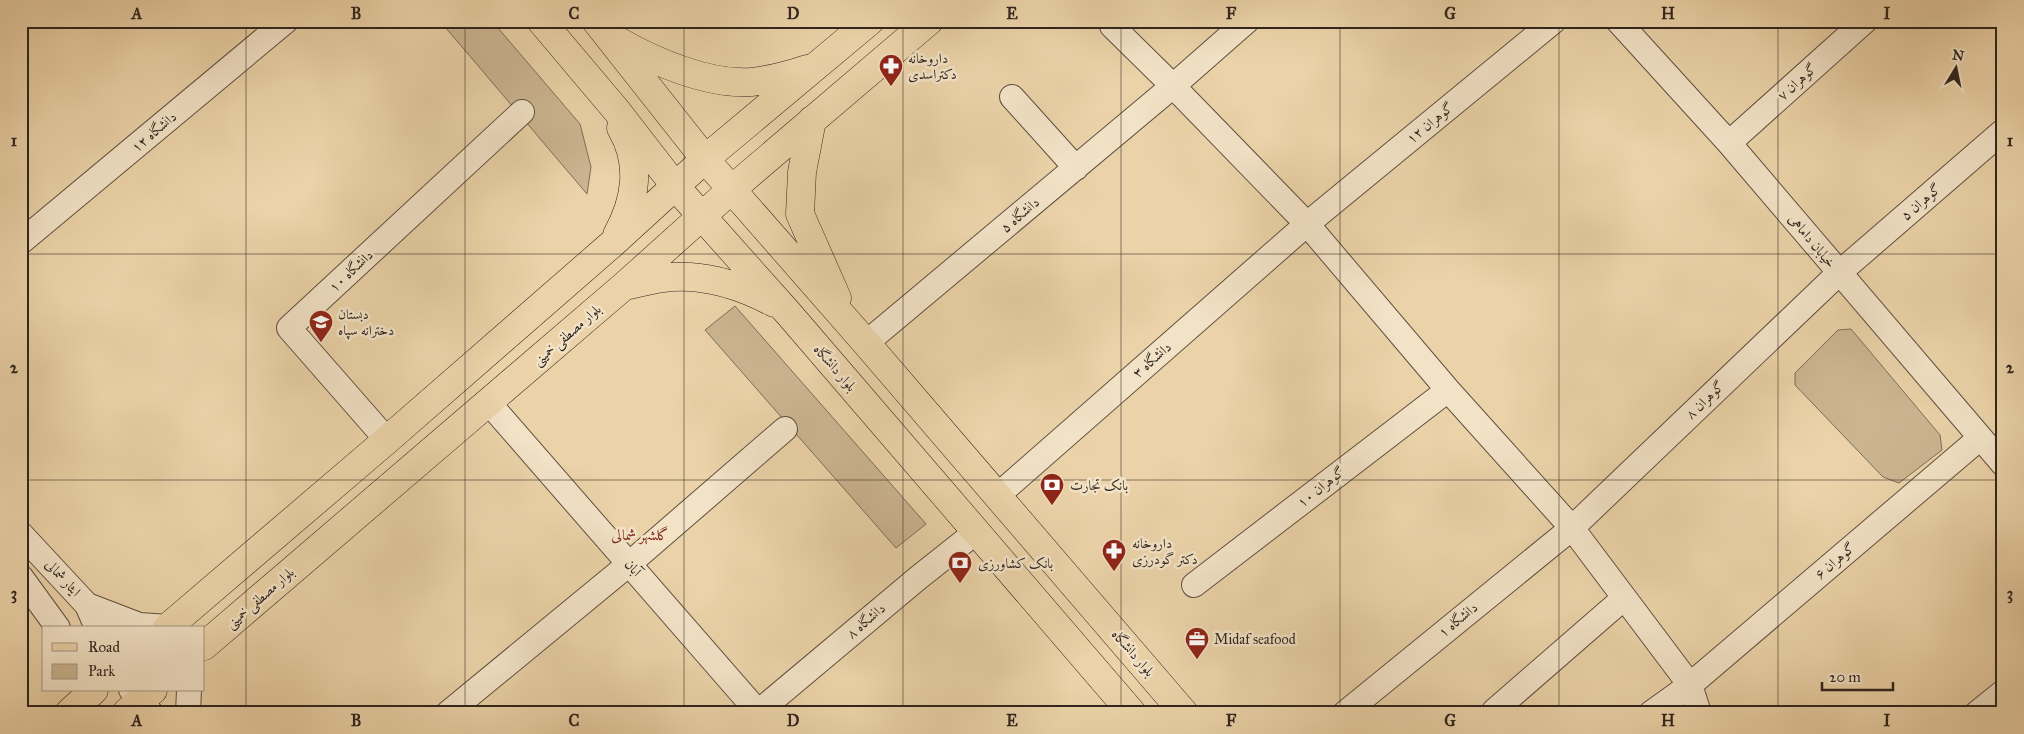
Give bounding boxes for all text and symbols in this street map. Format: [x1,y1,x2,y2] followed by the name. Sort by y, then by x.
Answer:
[131,4,143,23] text: A
[351,4,361,23] text: B
[569,4,580,23] text: C
[787,4,800,23] text: D
[1006,4,1018,23] text: E
[1226,4,1237,23] text: F
[1444,4,1456,23] text: G
[1661,4,1675,23] text: H
[1884,4,1891,23] text: I
[1932,42,1982,92] north arrow
[1951,46,1966,65] text: N
[908,50,957,83] place label: داروخانه دکتراسدی
[878,53,904,87] pharmacy icon: داروخانه دکتراسدی
[1774,60,1820,104] street label: گوهران ۷
[1403,99,1457,147] street label: گوهران ۱۲
[127,107,180,156] street label: دانشگاه ۱۲
[11,131,18,150] text: 1
[2007,131,2014,150] text: 1
[1898,180,1944,224] street label: گوهران ۵
[996,193,1043,236] street label: دانشگاه ۵
[1785,211,1839,271] street label: خیابان داماهی
[325,246,377,296] street label: دانشگاه ۱۰
[529,300,606,371] street label: بلوار مصطفی خمینی
[338,306,394,340] place label: دبستان دخترانه سپاه
[308,309,334,343] school or university icon: دبستان دخترانه سپاه
[1129,338,1175,381] street label: دانشگاه ۳
[810,340,861,395] street label: بلوار دانشگاه
[10,358,19,377] text: 2
[2006,358,2015,377] text: 2
[1682,377,1728,423] street label: گوهران ۸
[1294,463,1348,511] street label: گوهران ۱۰
[1039,472,1065,506] bank icon: بانک تجارت
[1070,477,1128,494] place label: بانک تجارت
[611,526,669,545] district label: گلشهر شمالی
[1132,535,1198,568] place label: داروخانه دکتر گودرزی
[1101,538,1127,572] pharmacy icon: داروخانه دکتر گودرزی
[1811,539,1859,583] street label: گوهران ۶
[947,550,973,584] bank icon: بانک کشاورزی
[978,555,1054,572] place label: بانک کشاورزی
[42,556,84,600] street label: ایثار شمالی
[621,556,646,581] street label: آبان
[222,563,299,634] street label: بلوار مصطفی خمینی
[11,584,17,604] text: 3
[2007,584,2013,604] text: 3
[1434,598,1481,641] street label: دانشگاه ۱
[842,599,889,642] street label: دانشگاه ۸
[1108,625,1159,680] street label: بلوار دانشگاه
[42,626,205,692] legend
[1184,626,1210,660] office icon: Midaf seafood
[1214,631,1296,648] place label: Midaf seafood
[88,638,120,656] text: Road
[1822,659,1893,691] scale bar
[88,662,115,680] text: Park
[1829,668,1861,686] text: 20 m
[131,711,143,730] text: A
[351,711,361,730] text: B
[569,711,580,730] text: C
[787,711,800,730] text: D
[1006,711,1018,730] text: E
[1226,711,1237,730] text: F
[1444,711,1456,730] text: G
[1661,711,1675,730] text: H
[1884,711,1891,730] text: I

